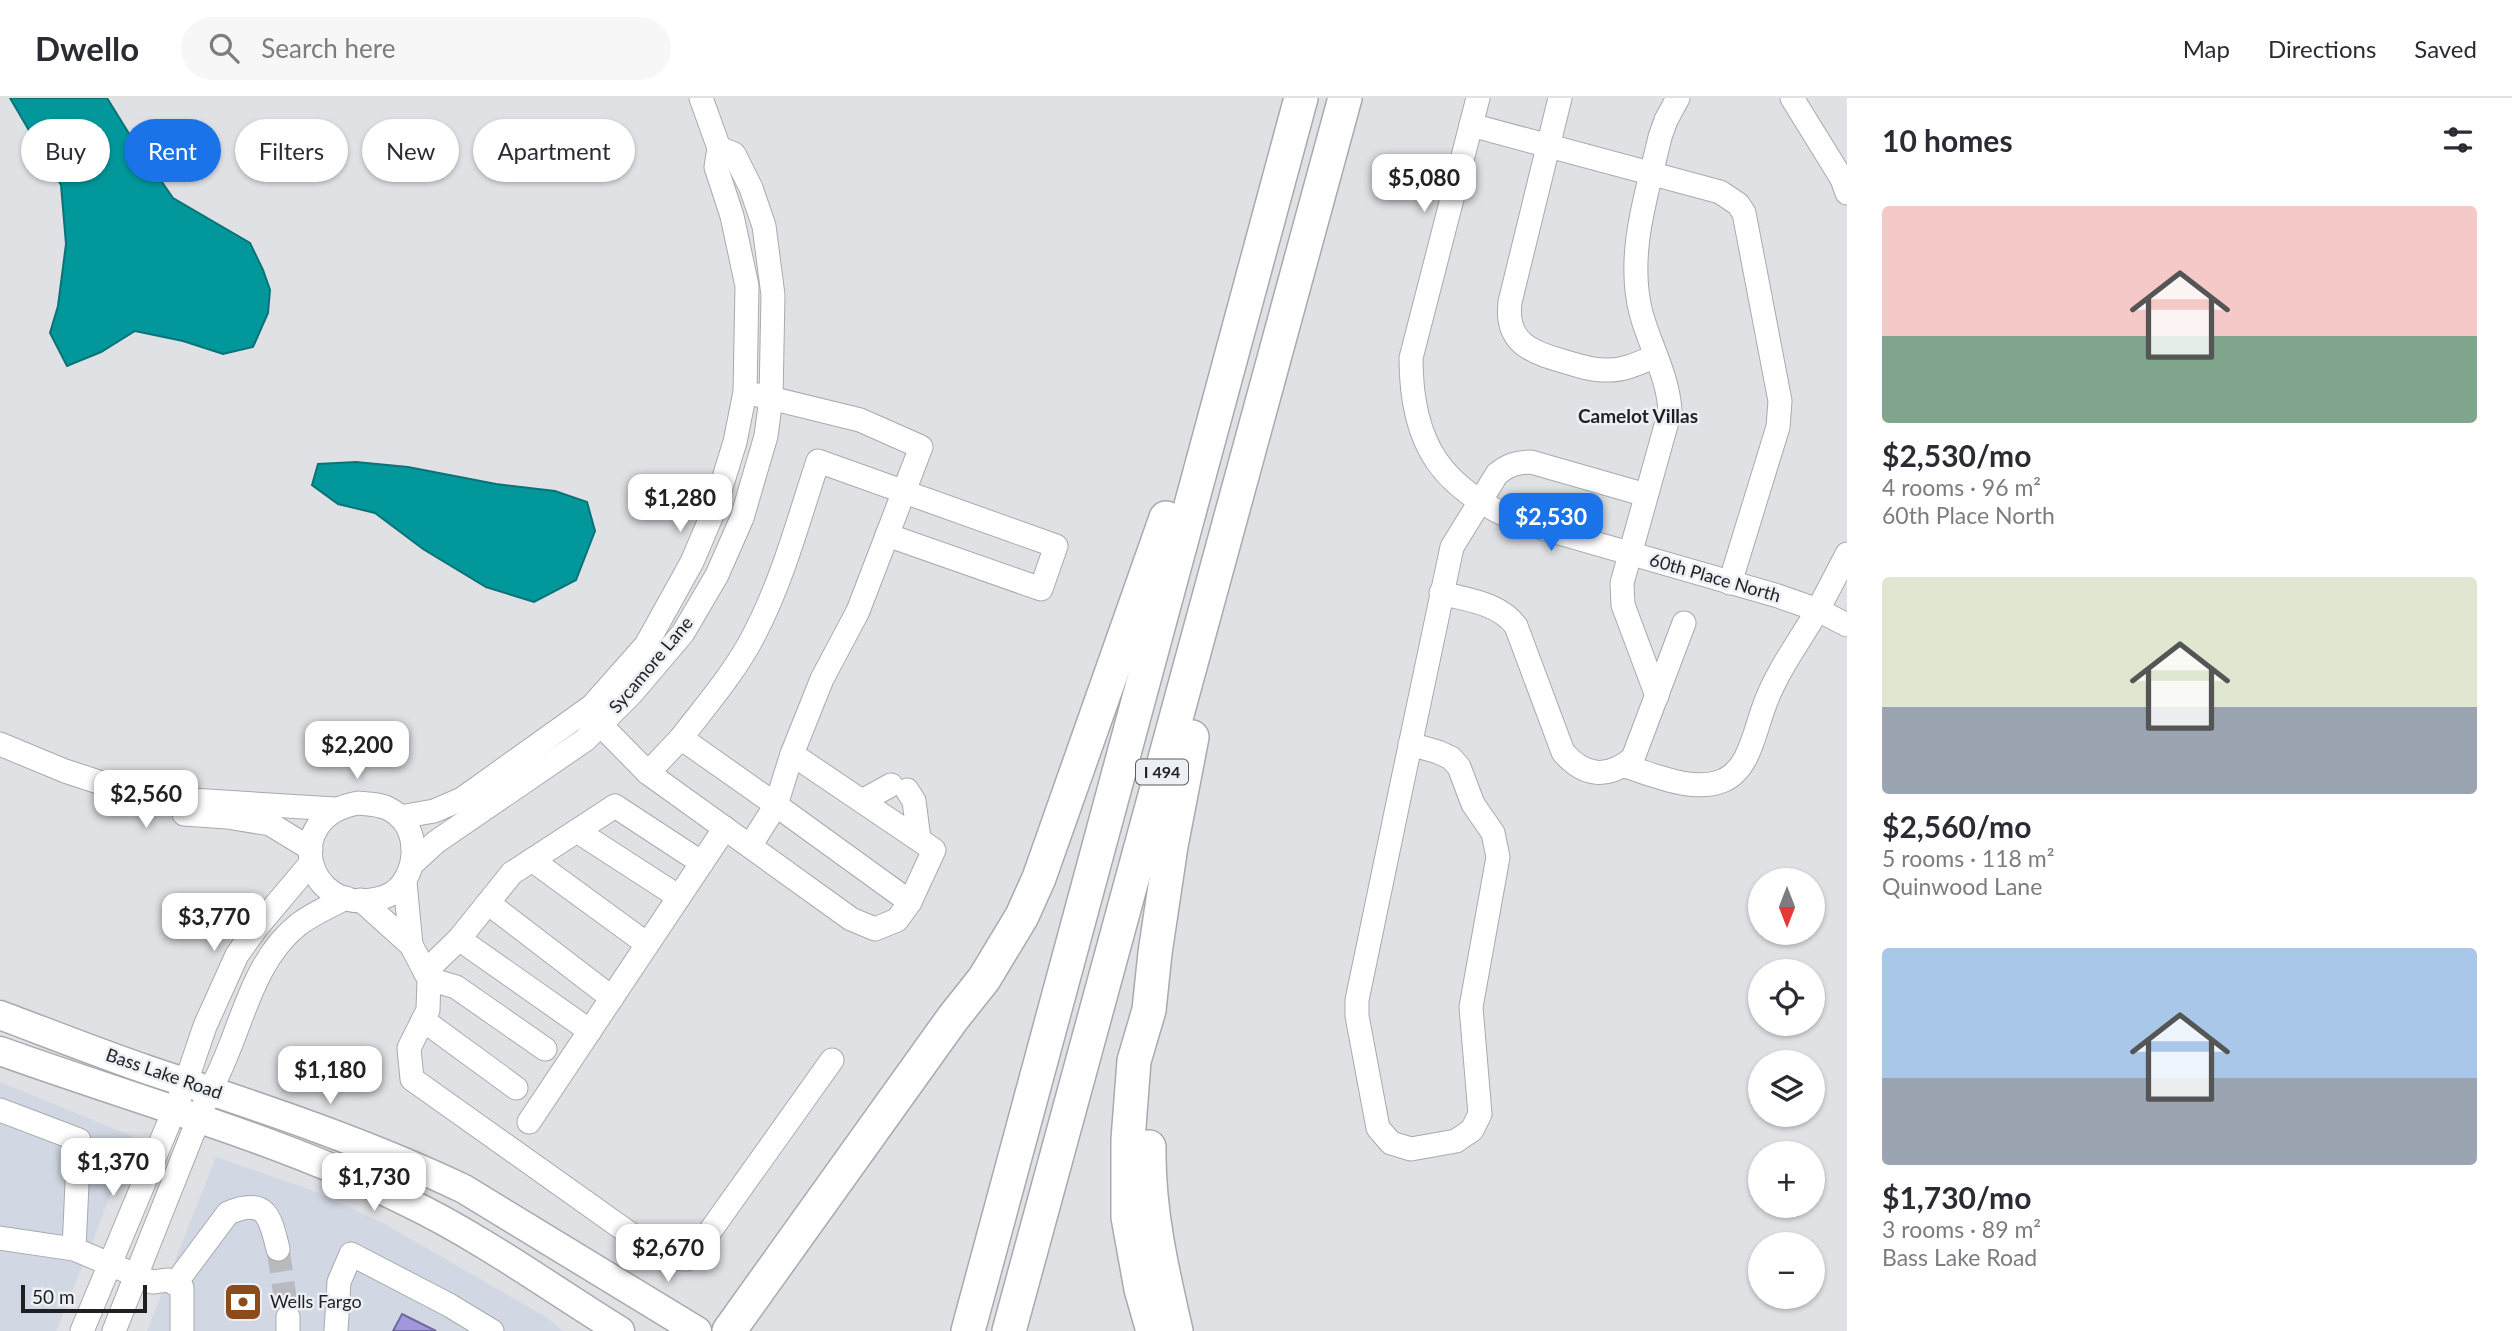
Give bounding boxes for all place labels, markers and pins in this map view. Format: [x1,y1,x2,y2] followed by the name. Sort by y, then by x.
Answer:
[1367,155,1481,214] pin: $5,080
[623,474,737,534] pin: $1,280
[1494,494,1608,553] pin: $2,530
[300,722,414,781] pin: $2,200
[89,770,203,830] pin: $2,560
[157,894,271,953] pin: $3,770
[273,1046,387,1106] pin: $1,180
[56,1138,170,1198] pin: $1,370
[317,1154,431,1213] pin: $1,730
[611,1224,725,1284] pin: $2,670
[222,1281,264,1323] bank icon: Wells Fargo
[270,1290,362,1312] place label: Wells Fargo

